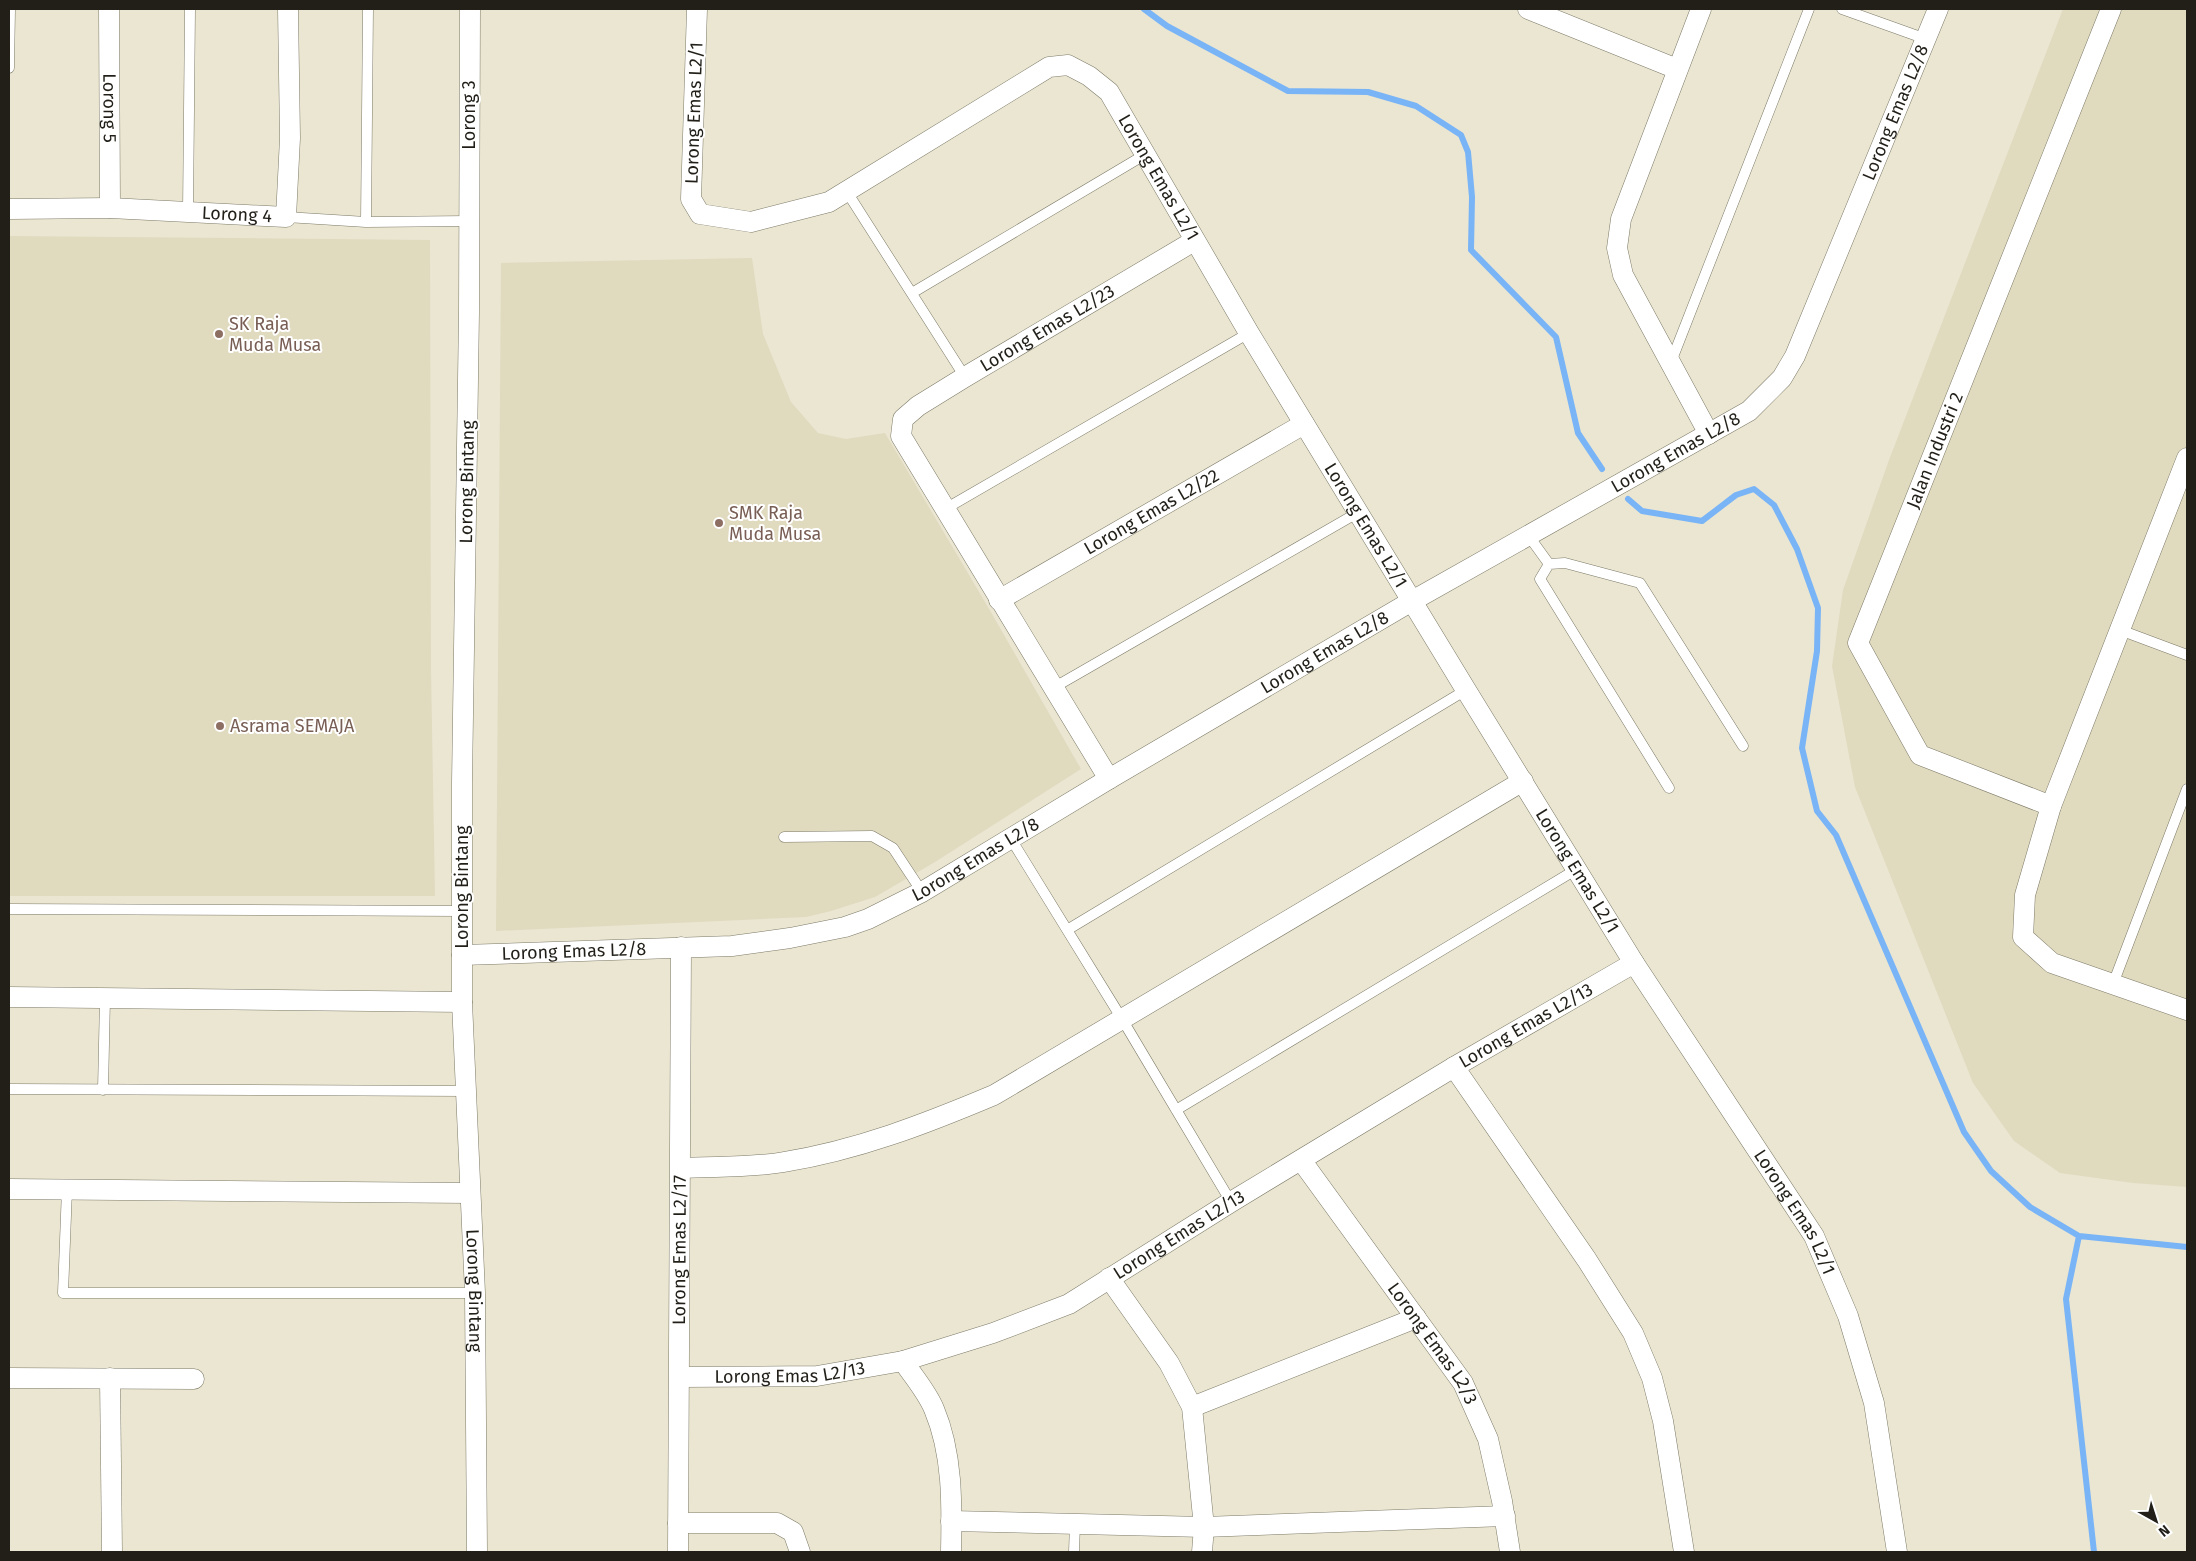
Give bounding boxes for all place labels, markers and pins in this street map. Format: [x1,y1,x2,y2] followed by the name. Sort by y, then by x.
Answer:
[229,313,321,356] place label: SK Raja Muda Musa
[213,328,225,340] marker: SK Raja Muda Musa
[729,502,821,545] place label: SMK Raja Muda Musa
[713,517,725,529] marker: SMK Raja Muda Musa
[230,715,355,737] place label: Asrama SEMAJA
[214,720,226,732] marker: Asrama SEMAJA

